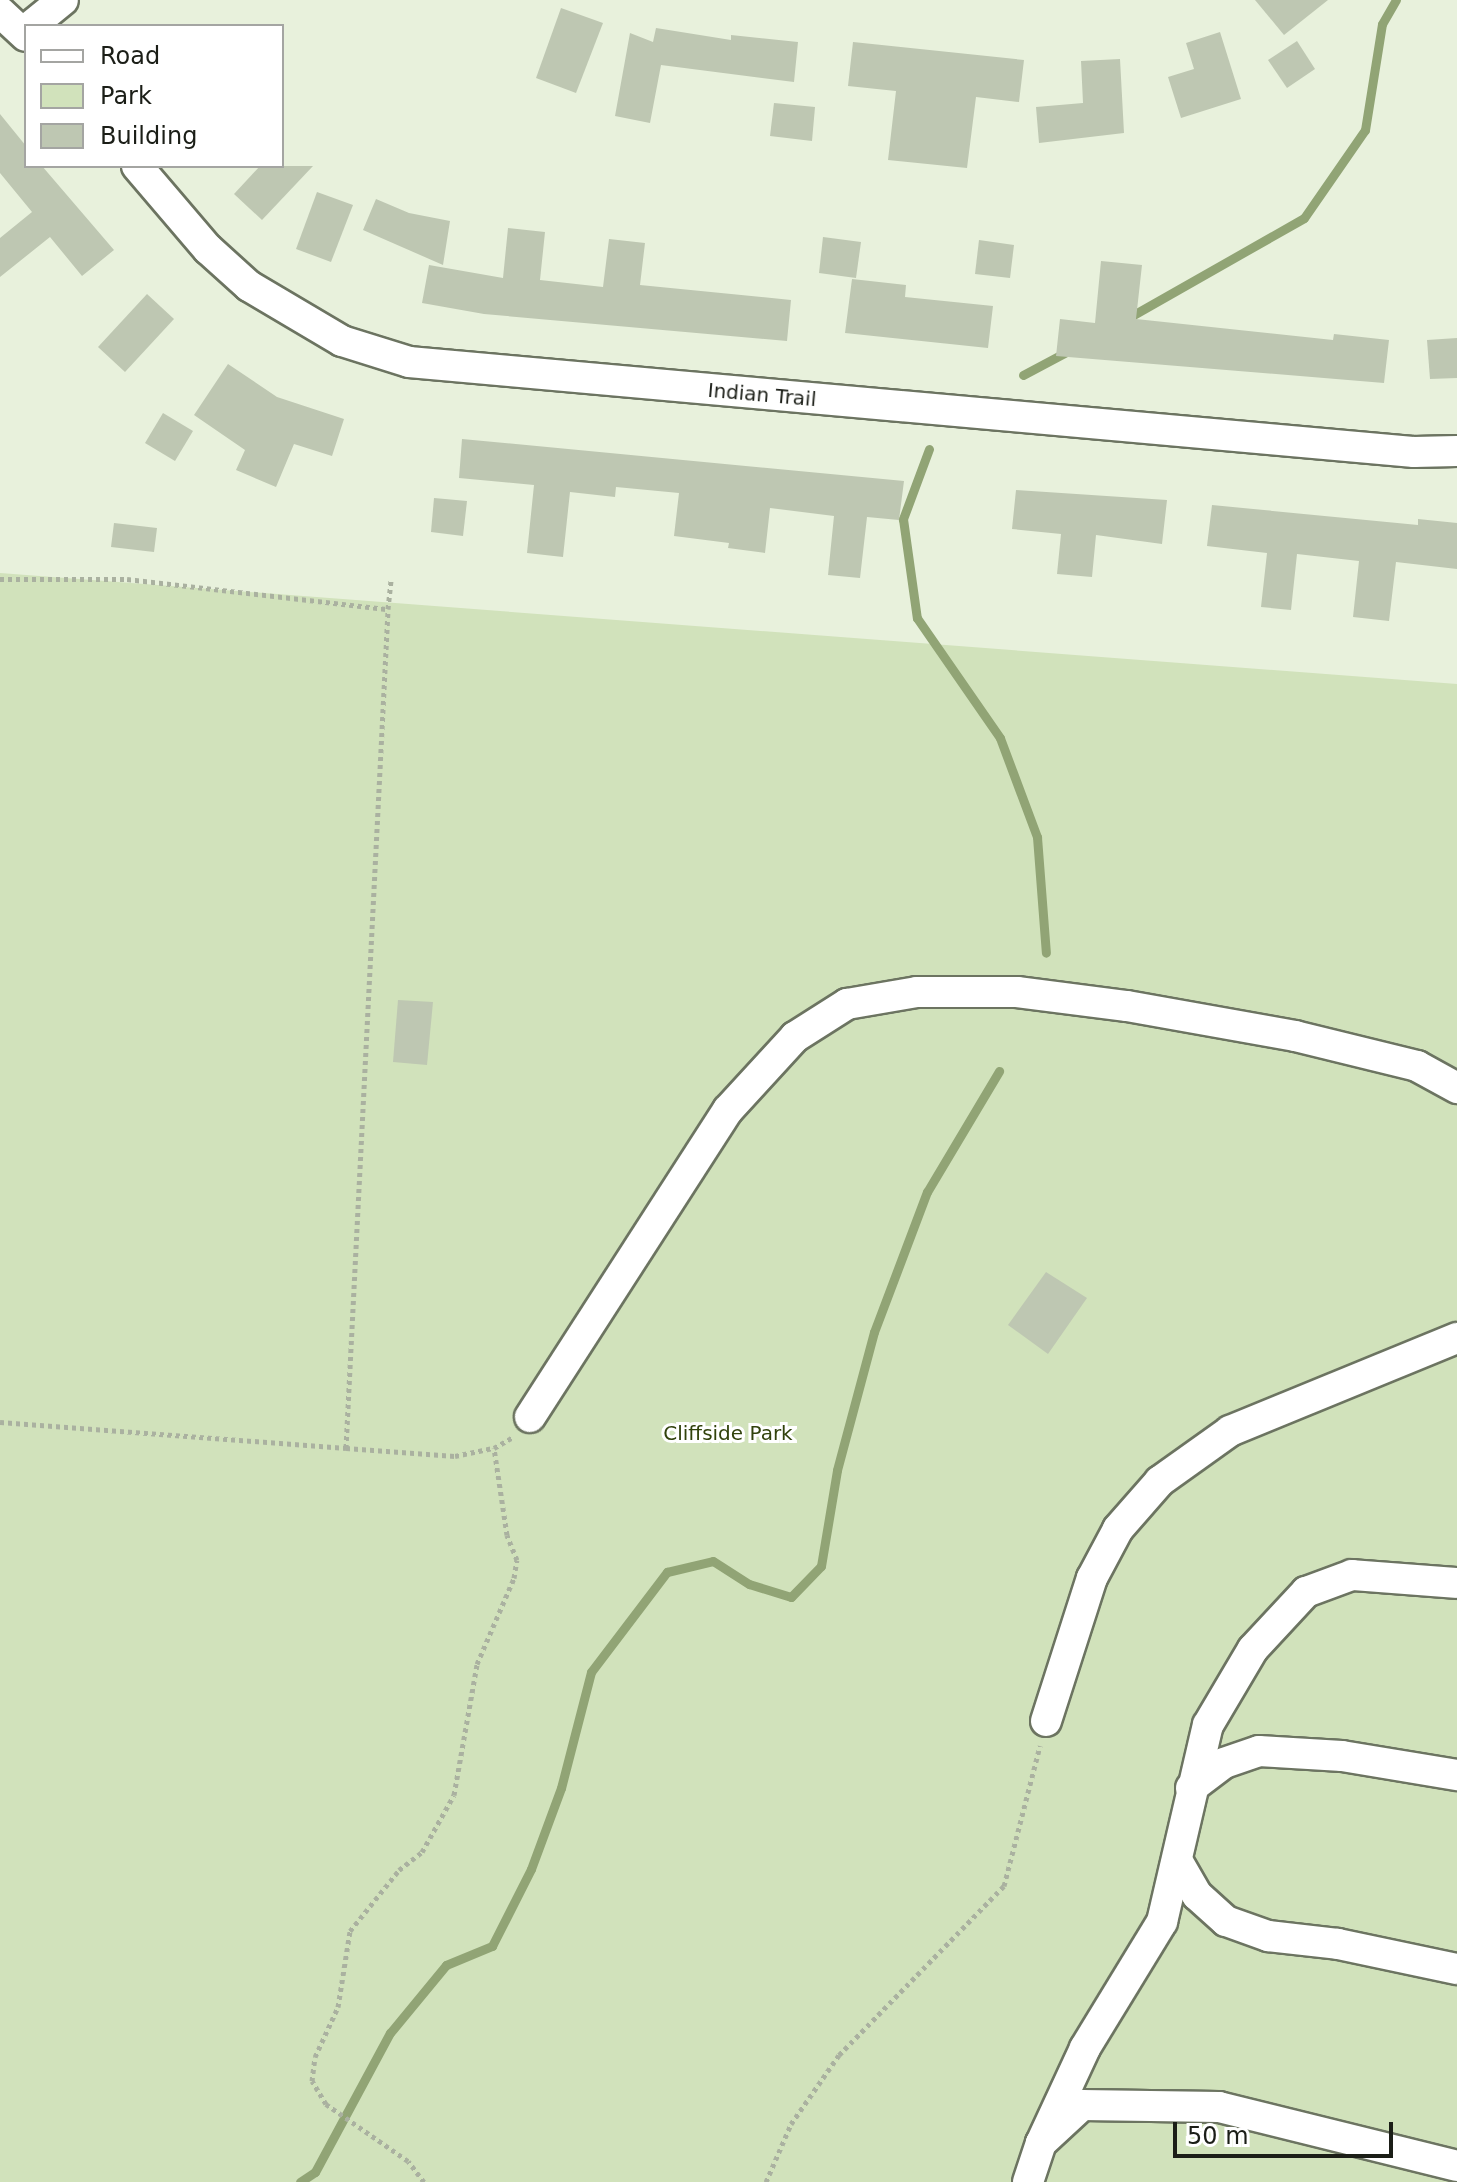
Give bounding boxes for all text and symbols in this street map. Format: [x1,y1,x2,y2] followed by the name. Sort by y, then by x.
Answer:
[24,24,284,168] legend
[100,42,160,70] text: Road
[100,82,152,110] text: Park
[100,122,197,150] text: Building
[707,378,817,412] street label: Indian Trail
[663,1421,793,1445] park label: Cliffside Park
[1177,2106,1397,2156] scale bar
[1187,2122,1249,2150] text: 50 m

